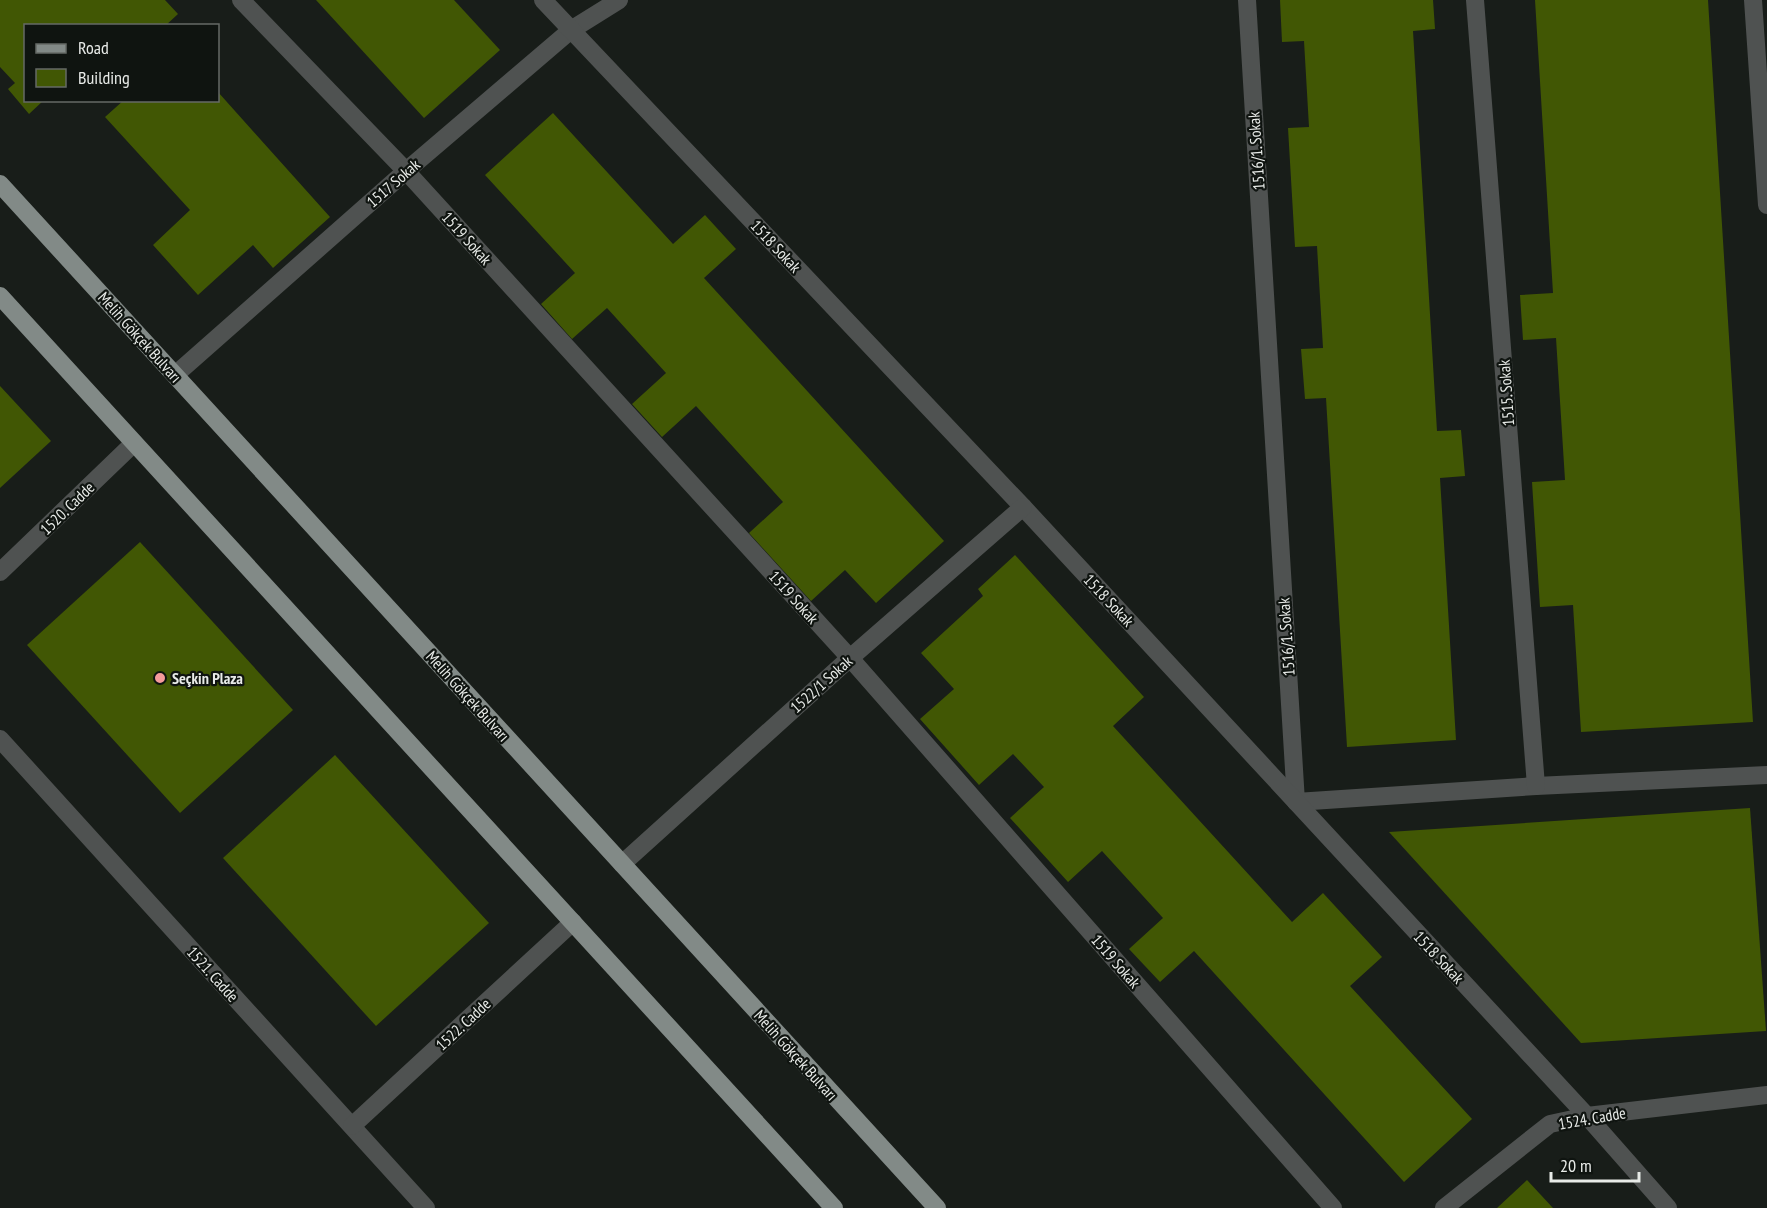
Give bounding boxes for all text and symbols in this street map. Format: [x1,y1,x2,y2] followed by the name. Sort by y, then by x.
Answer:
[24,24,219,102] legend
[78,36,109,59] text: Road
[78,66,130,89] text: Building
[1243,110,1269,191] street label: 1516/1. Sokak
[362,154,424,212] street label: 1517 Sokak
[438,207,497,269] street label: 1519 Sokak
[747,215,806,277] street label: 1518 Sokak
[94,288,186,386] street label: Melih Gökçek Bulvarı
[1494,358,1518,427] street label: 1515. Sokak
[36,477,98,539] street label: 1520. Cadde
[765,566,824,628] street label: 1519 Sokak
[1080,569,1139,631] street label: 1518 Sokak
[1273,596,1299,677] street label: 1516/1. Sokak
[422,647,514,745] street label: Melih Gökçek Bulvarı
[786,650,857,717] street label: 1522/1 Sokak
[172,668,243,688] place label: Seçkin Plaza
[153,671,167,685] marker: Seçkin Plaza
[1410,926,1469,988] street label: 1518 Sokak
[1087,930,1145,993] street label: 1519 Sokak
[183,942,243,1006] street label: 1521. Cadde
[431,994,495,1054] street label: 1522. Cadde
[750,1006,842,1104] street label: Melih Gökçek Bulvarı
[1557,1102,1627,1134] street label: 1524. Cadde
[1551,1145,1640,1183] scale bar
[1560,1154,1592,1177] text: 20 m

